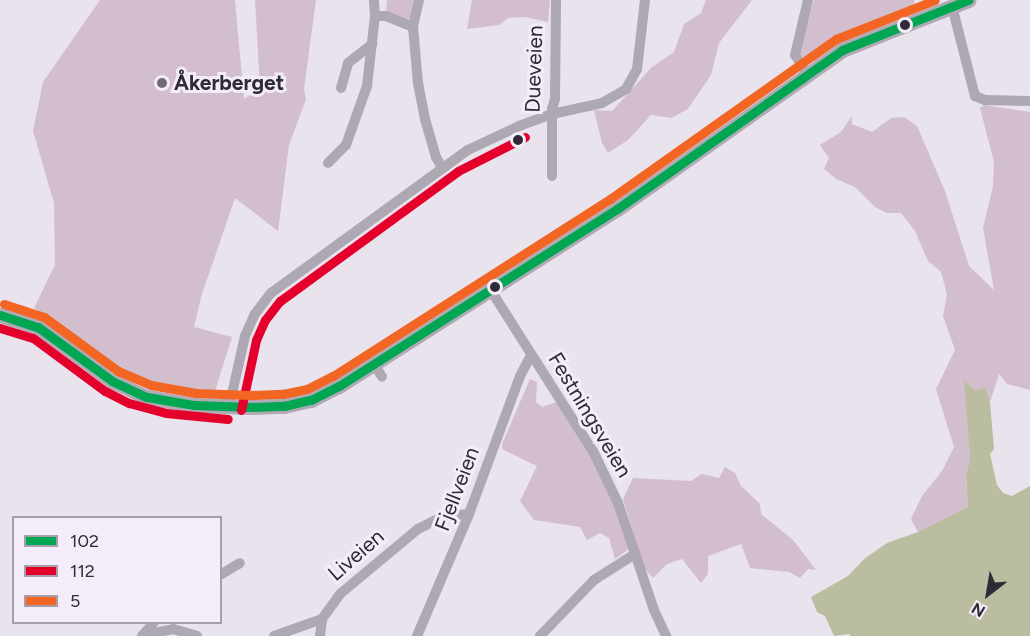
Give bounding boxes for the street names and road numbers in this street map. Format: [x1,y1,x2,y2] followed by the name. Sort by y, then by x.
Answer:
[520,25,548,113] street label: Dueveien
[543,348,637,482] street label: Festningsveien
[429,443,485,535] street label: Fjellveien
[323,524,389,586] street label: Liveien

